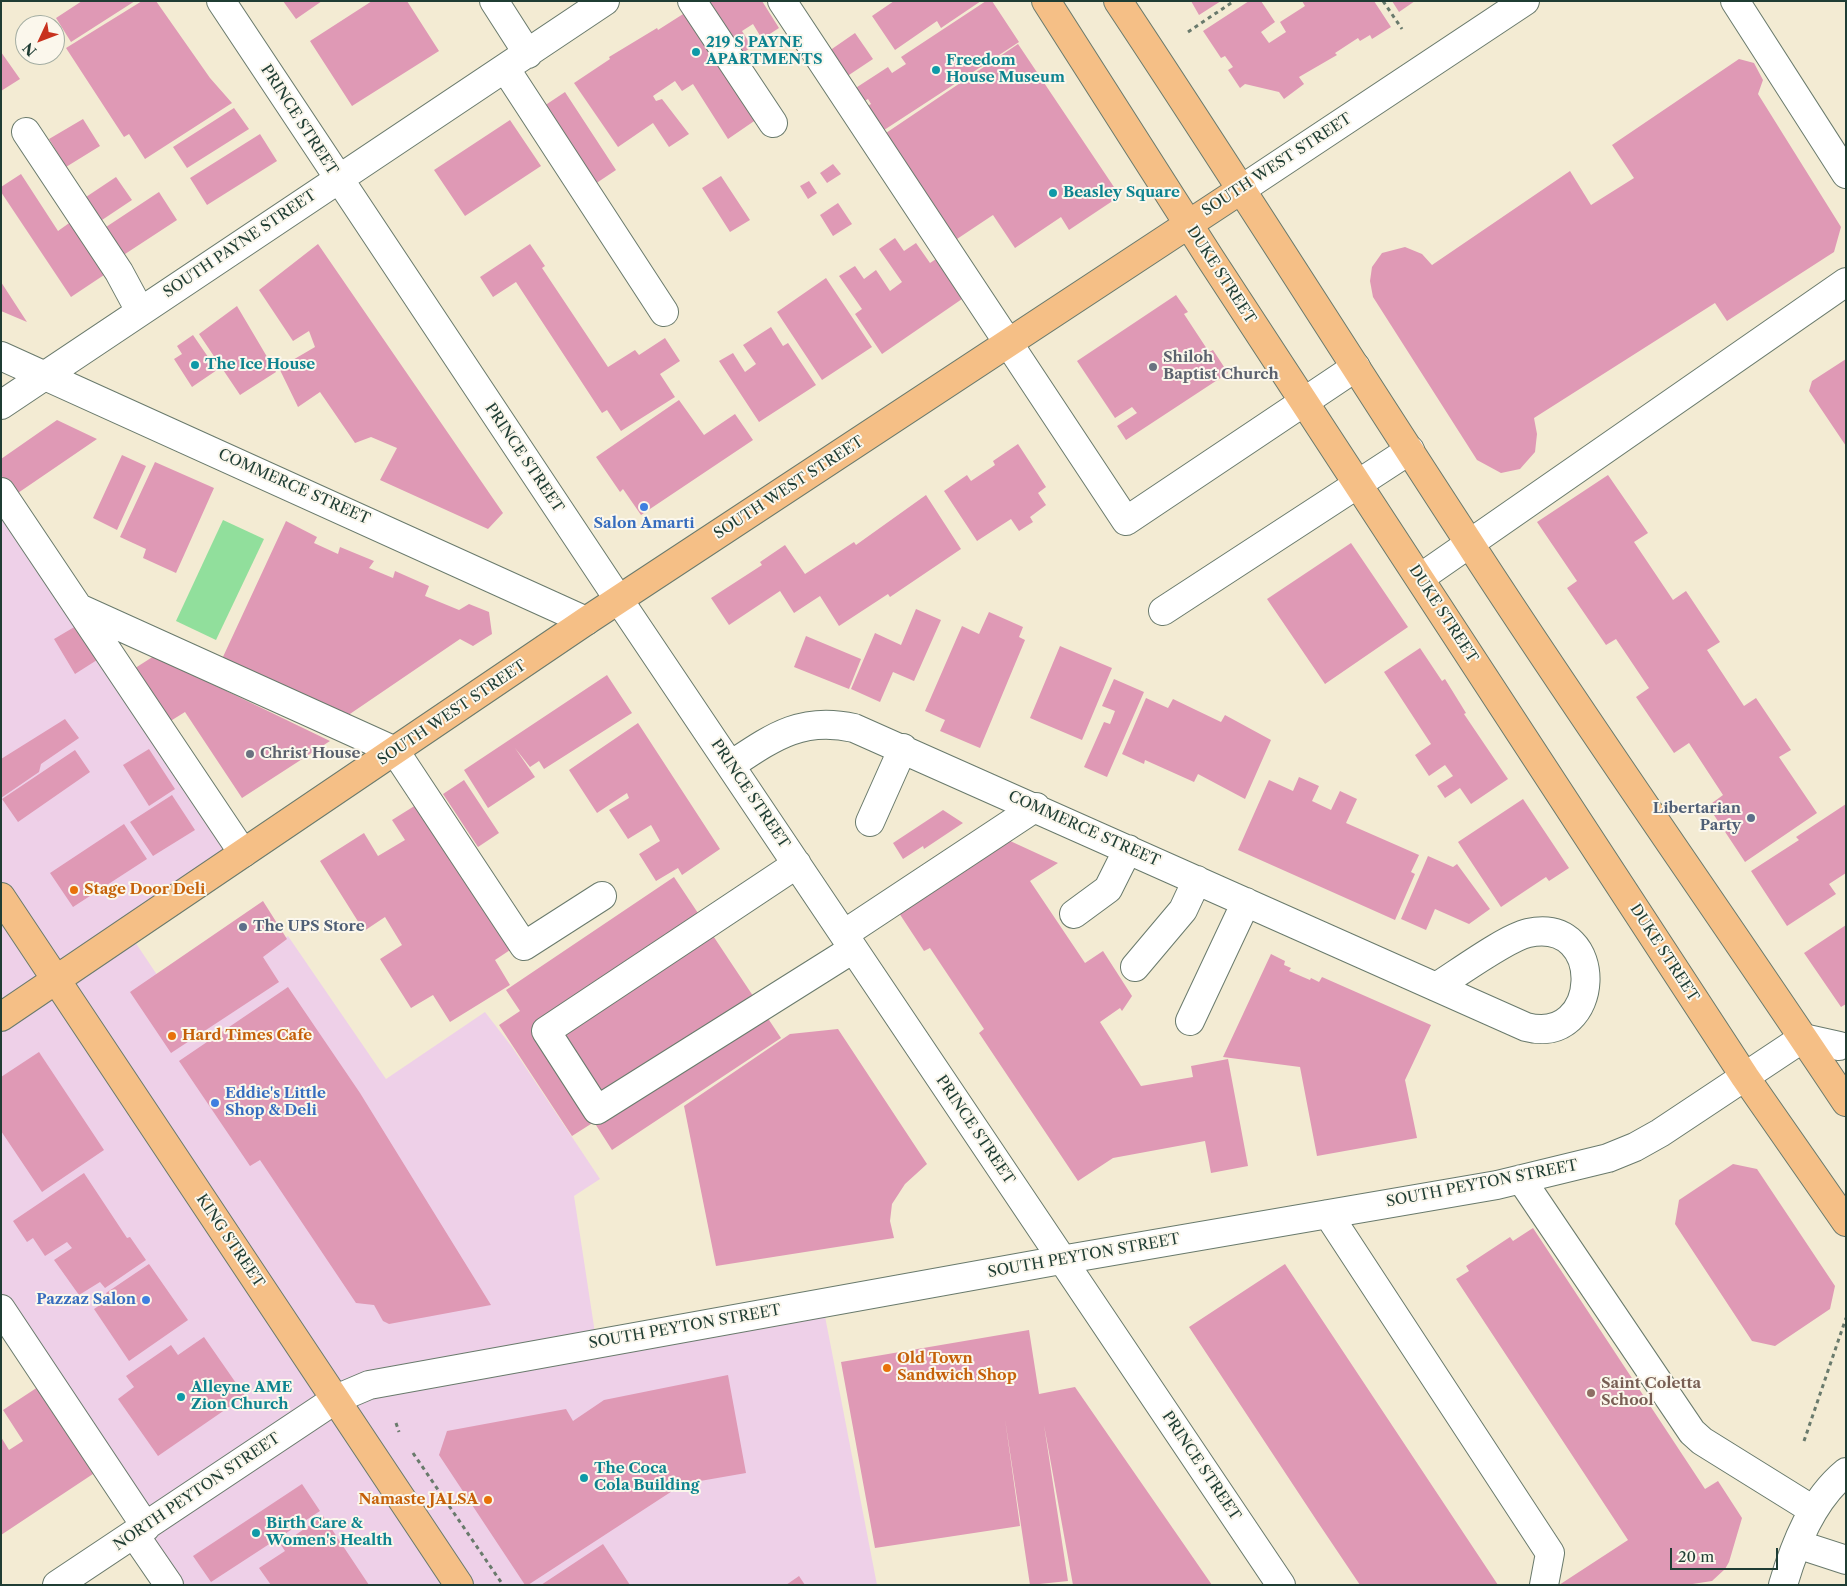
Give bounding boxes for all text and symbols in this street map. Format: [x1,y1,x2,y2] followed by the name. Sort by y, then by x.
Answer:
[15,15,65,65] north arrow
[706,34,822,69] place label: 219 S PAYNE APARTMENTS
[19,39,40,60] text: N
[690,46,702,58] marker: 219 S PAYNE APARTMENTS
[946,52,1065,87] place label: Freedom House Museum
[257,62,341,178] street label: PRINCE STREET
[930,64,942,76] marker: Freedom House Museum
[1199,110,1355,220] street label: SOUTH WEST STREET
[1063,184,1180,202] place label: Beasley Square
[160,186,320,302] street label: SOUTH PAYNE STREET
[1047,187,1059,199] marker: Beasley Square
[1183,223,1259,327] street label: DUKE STREET
[1163,349,1279,384] place label: Shiloh Baptist Church
[205,356,315,374] place label: The Ice House
[189,359,201,371] marker: The Ice House
[1147,361,1159,373] marker: Shiloh Baptist Church
[481,400,567,516] street label: PRINCE STREET
[711,433,867,543] street label: SOUTH WEST STREET
[215,445,373,529] street label: COMMERCE STREET
[638,501,650,513] marker: Salon Amarti
[593,515,695,533] place label: Salon Amarti
[1405,562,1481,666] street label: DUKE STREET
[374,657,530,769] street label: SOUTH WEST STREET
[707,736,793,852] street label: PRINCE STREET
[260,745,360,763] place label: Christ House
[244,748,256,760] marker: Christ House
[1005,787,1163,871] street label: COMMERCE STREET
[1653,800,1741,835] place label: Libertarian Party
[1745,812,1757,824] marker: Libertarian Party
[84,881,205,899] place label: Stage Door Deli
[68,884,80,896] marker: Stage Door Deli
[1626,901,1702,1005] street label: DUKE STREET
[253,918,365,936] place label: The UPS Store
[237,921,249,933] marker: The UPS Store
[182,1027,312,1045] place label: Hard Times Cafe
[166,1030,178,1042] marker: Hard Times Cafe
[932,1072,1018,1188] street label: PRINCE STREET
[225,1085,326,1120] place label: Eddie's Little Shop & Deli
[209,1097,221,1109] marker: Eddie's Little Shop & Deli
[1385,1157,1579,1211] street label: SOUTH PEYTON STREET
[192,1191,268,1291] street label: KING STREET
[987,1230,1181,1282] street label: SOUTH PEYTON STREET
[36,1291,136,1309] place label: Pazzaz Salon
[140,1294,152,1306] marker: Pazzaz Salon
[588,1301,782,1353] street label: SOUTH PEYTON STREET
[897,1350,1017,1385] place label: Old Town Sandwich Shop
[881,1362,893,1374] marker: Old Town Sandwich Shop
[1601,1375,1701,1410] place label: Saint Coletta School
[191,1379,292,1414] place label: Alleyne AME Zion Church
[1585,1387,1597,1399] marker: Saint Coletta School
[175,1391,187,1403] marker: Alleyne AME Zion Church
[1158,1408,1244,1524] street label: PRINCE STREET
[110,1429,284,1555] street label: NORTH PEYTON STREET
[594,1460,699,1495] place label: The Coca Cola Building
[578,1472,590,1484] marker: The Coca Cola Building
[359,1491,478,1509] place label: Namaste JALSA
[482,1494,494,1506] marker: Namaste JALSA
[266,1515,393,1550] place label: Birth Care & Women's Health
[250,1527,262,1539] marker: Birth Care & Women's Health
[1672,1538,1780,1570] scale bar
[1678,1547,1714,1566] text: 20 m

